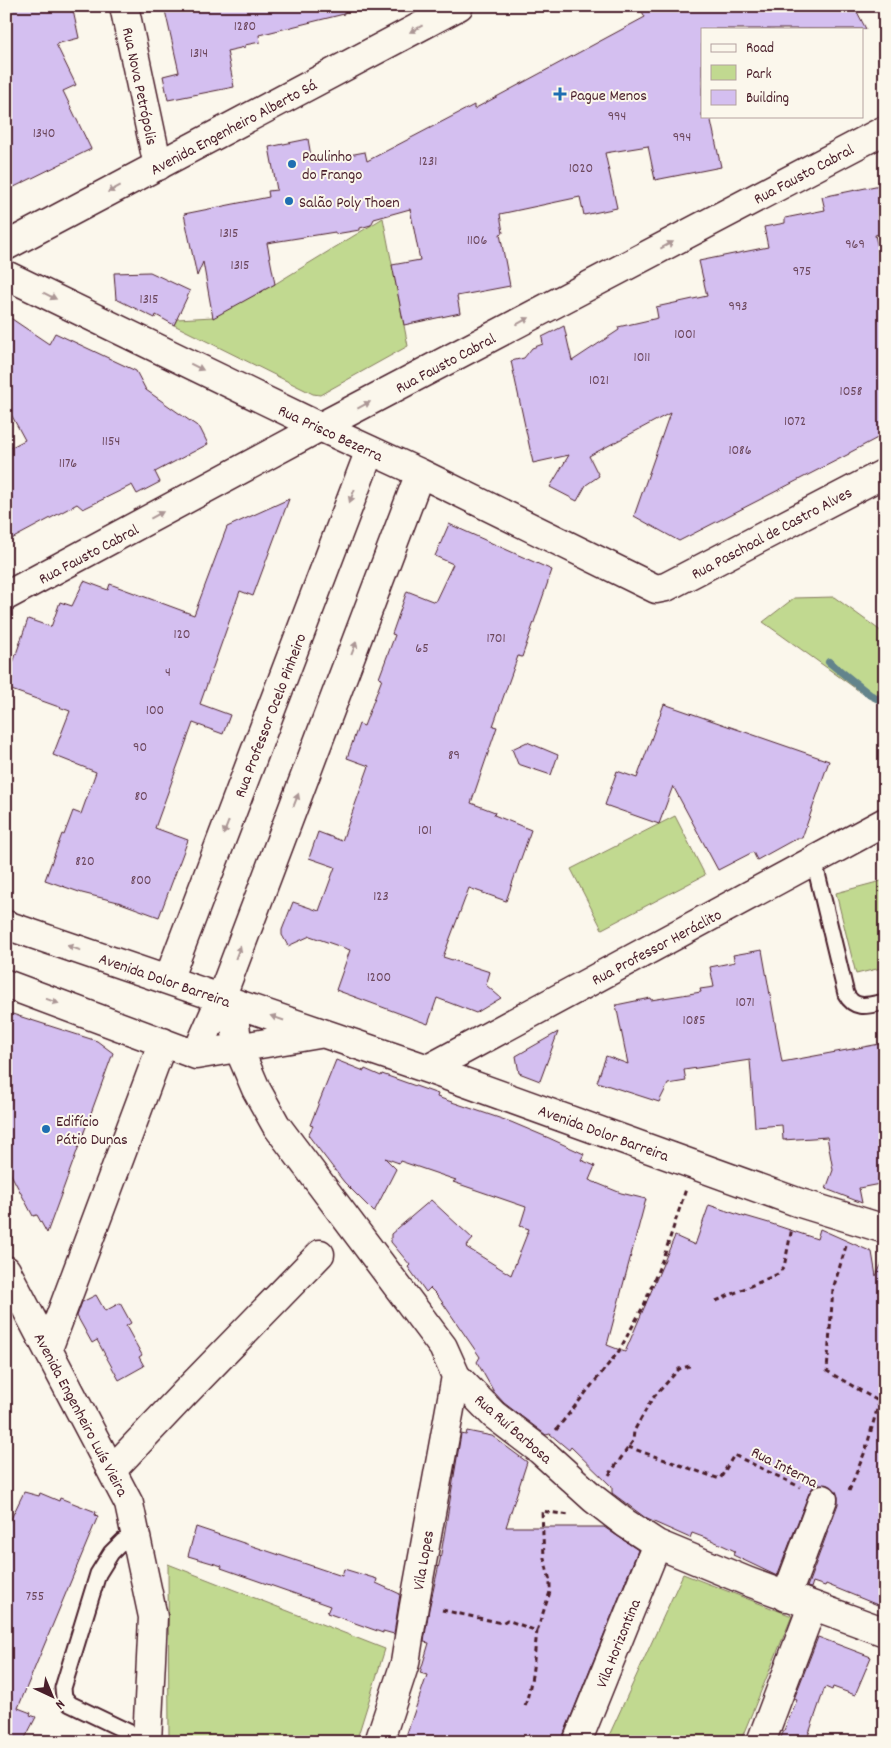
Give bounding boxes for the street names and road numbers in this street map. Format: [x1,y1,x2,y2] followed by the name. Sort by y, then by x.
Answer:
[115,25,162,148] street label: Rua Nova Petrópolis
[147,74,322,182] street label: Avenida Engenheiro Alberto Sá
[750,139,858,211] street label: Rua Fausto Cabral
[392,328,500,400] street label: Rua Fausto Cabral
[274,400,386,469] street label: Rua Prisco Bezerra
[688,482,857,586] street label: Rua Paschoal de Castro Alves
[35,519,143,591] street label: Rua Fausto Cabral
[229,630,313,801] street label: Rua Professor Ocelo Pinheiro
[588,904,726,992] street label: Rua Professor Heráclito
[95,948,234,1015] street label: Avenida Dolor Barreira
[535,1100,672,1169] street label: Avenida Dolor Barreira
[27,1329,133,1502] street label: Avenida Engenheiro Luís Vieira
[468,1390,557,1471] street label: Rua Ruí Barbosa
[747,1442,822,1495] street label: Rua Interna
[408,1528,441,1592] street label: Vila Lopes
[591,1596,648,1692] street label: Vila Horizontina

